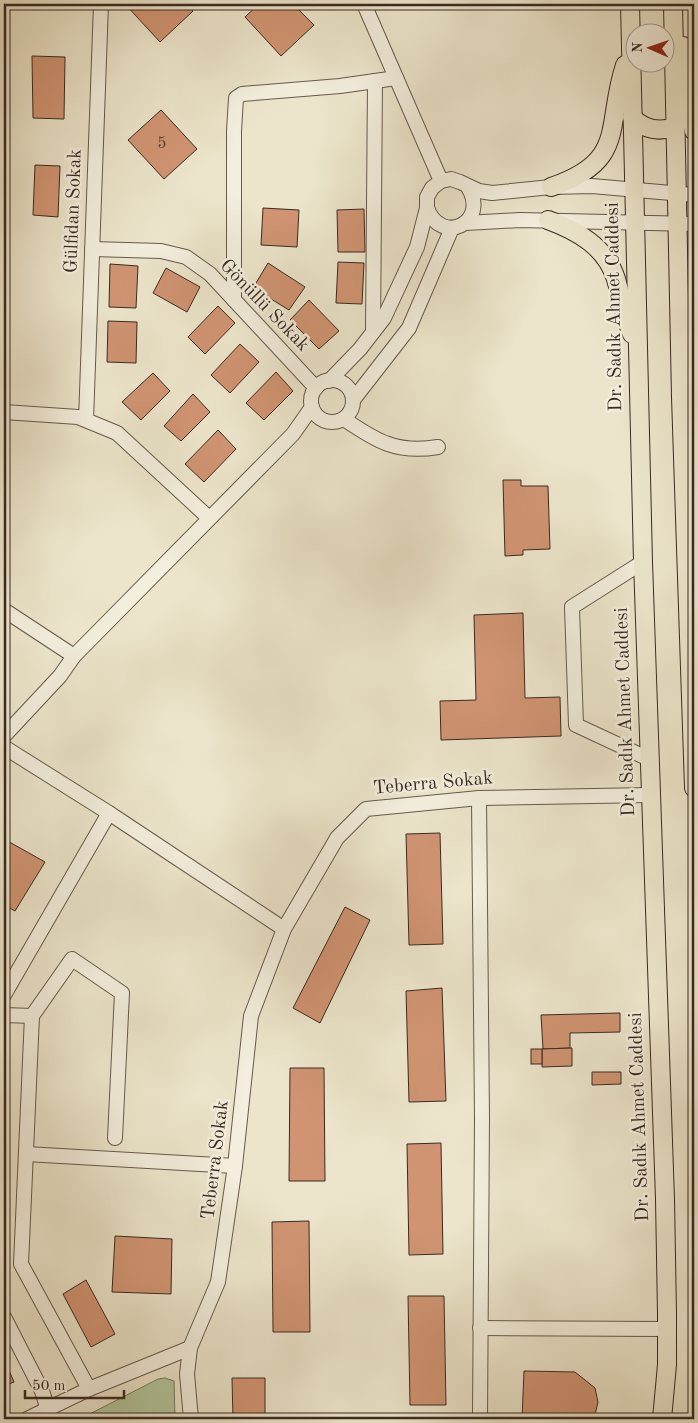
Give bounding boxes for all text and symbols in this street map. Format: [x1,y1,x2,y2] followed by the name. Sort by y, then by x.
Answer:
[626,22,676,72] north arrow
[631,42,645,53] text: N
[157,136,167,152] house number: 5
[62,148,86,273] street label: Gülfidan Sokak
[604,202,626,412] street label: Dr. Sadık Ahmet Caddesi
[216,256,312,356] street label: Gönüllü Sokak
[613,607,639,817] street label: Dr. Sadık Ahmet Caddesi
[372,769,494,799] street label: Teberra Sokak
[627,1012,653,1222] street label: Dr. Sadık Ahmet Caddesi
[199,1099,233,1221] street label: Teberra Sokak
[25,1368,124,1400] scale bar
[32,1379,66,1394] text: 50 m

